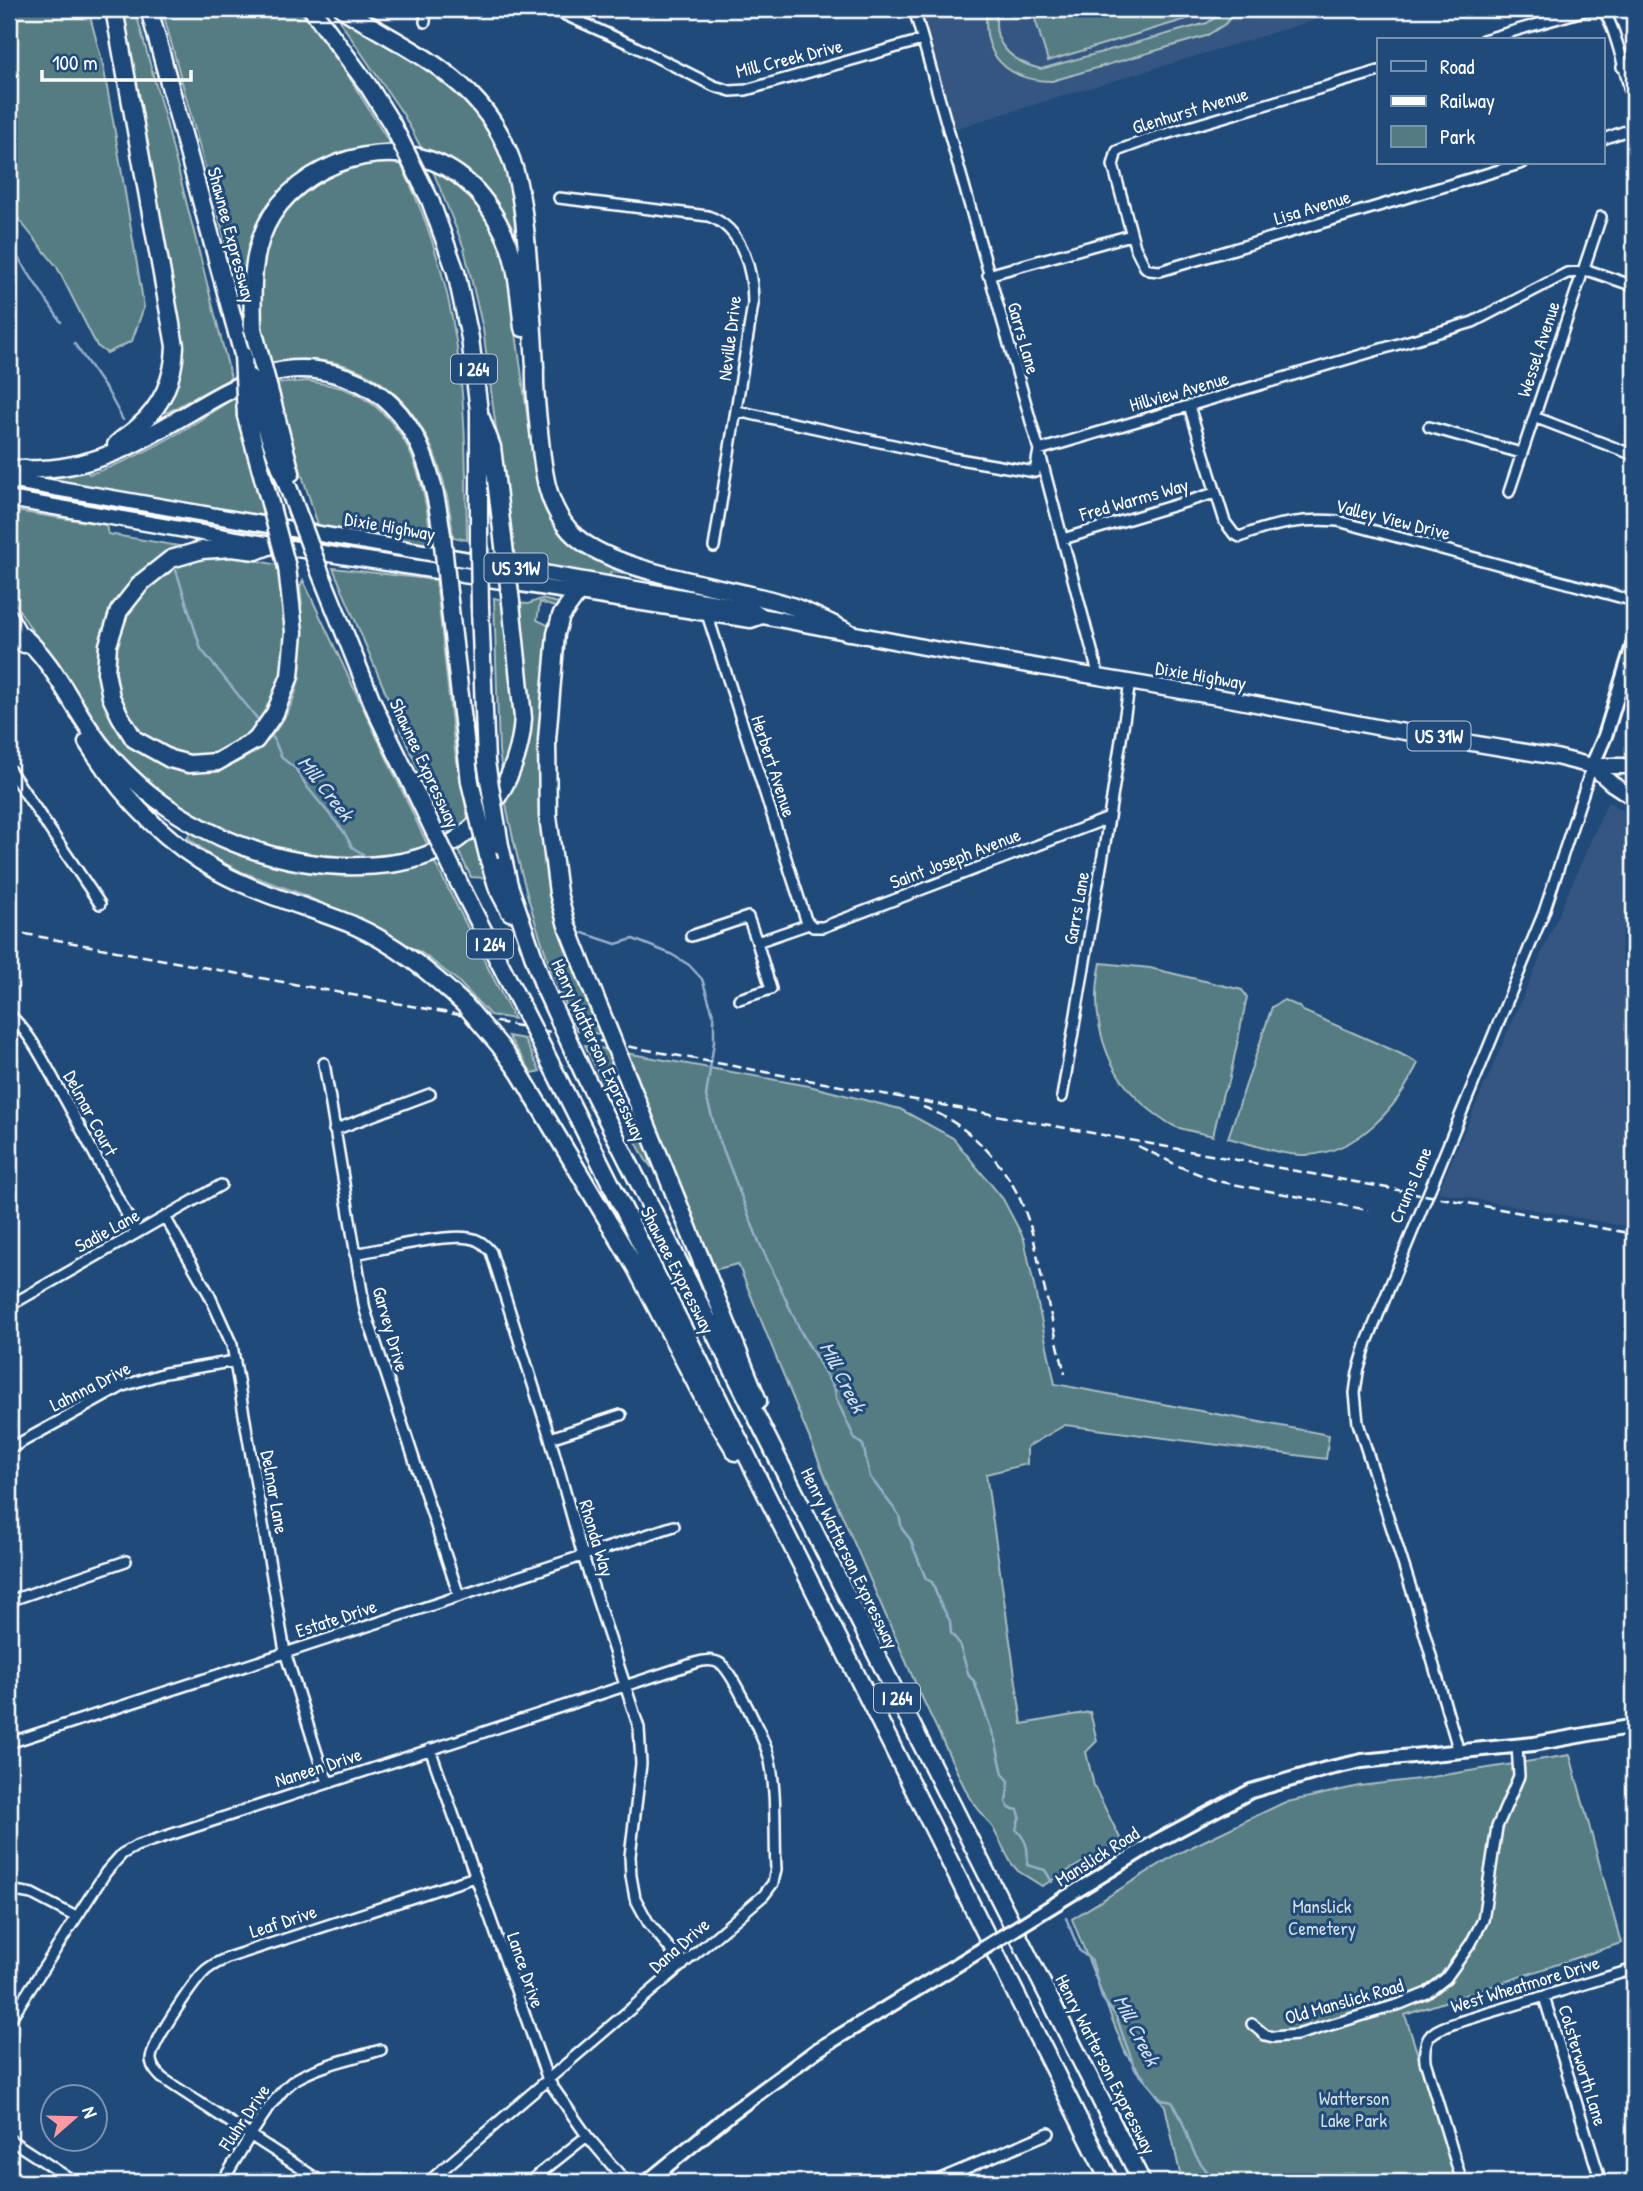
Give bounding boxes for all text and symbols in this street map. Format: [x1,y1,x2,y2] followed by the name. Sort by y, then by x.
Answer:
[733,32,845,84] street label: Mill Creek Drive
[42,38,191,82] scale bar
[1377,38,1604,164] legend
[52,48,98,77] text: 100 m
[1440,52,1474,81] text: Road
[1129,80,1251,140] street label: Glenhurst Avenue
[1440,86,1495,115] text: Railway
[1440,122,1475,151] text: Park
[201,164,263,306] street label: Shawnee Expressway
[1271,183,1354,231] street label: Lisa Avenue
[711,294,747,382] street label: Neville Drive
[1510,297,1566,400] street label: Wessel Avenue
[1001,299,1047,377] street label: Garrs Lane
[451,354,497,384] road number: I 264
[1126,364,1232,418] street label: Hillview Avenue
[1076,471,1191,527] street label: Fred Warms Way
[1333,492,1454,546] street label: Valley View Drive
[343,505,437,547] street label: Dixie Highway
[484,554,548,582] road number: US 31W
[1154,654,1248,696] street label: Dixie Highway
[384,694,466,832] street label: Shawnee Expressway
[745,712,803,821] street label: Herbert Avenue
[1408,722,1470,750] road number: US 31W
[291,749,362,829] water label: Mill Creek
[886,821,1025,895] street label: Saint Joseph Avenue
[1057,869,1095,946] street label: Garrs Lane
[467,930,513,959] road number: I 264
[545,954,653,1146] street label: Henry Watterson Expressway
[58,1066,125,1161] street label: Delmar Court
[1382,1142,1438,1227] street label: Crums Lane
[70,1201,144,1258] street label: Sadie Lane
[635,1202,721,1338] street label: Shawnee Expressway
[366,1283,416,1375] street label: Garvey Drive
[813,1337,874,1420] water label: Mill Creek
[45,1354,135,1417] street label: Lahnna Drive
[255,1448,295,1536] street label: Delmar Lane
[795,1463,905,1653] street label: Henry Watterson Expressway
[573,1496,621,1580] street label: Rhonda Way
[292,1593,380,1643] street label: Estate Drive
[874,1684,920,1713] road number: I 264
[271,1741,365,1793] street label: Naneen Drive
[1050,1820,1145,1892] street label: Manslick Road
[1288,1893,1356,1941] park label: Manslick Cemetery
[246,1898,320,1944] street label: Leaf Drive
[643,1911,715,1979] street label: Dana Drive
[501,1929,551,2012] street label: Lance Drive
[1447,1949,1603,2019] street label: West Wheatmore Drive
[1049,1970,1163,2158] street label: Henry Watterson Expressway
[1282,1972,1407,2030] street label: Old Manslick Road
[1107,1990,1168,2073] water label: Mill Creek
[1552,2001,1614,2129] street label: Colsterworth Lane
[212,2078,276,2156] street label: Fluhr Drive
[38,2082,108,2152] north arrow
[1319,2085,1389,2133] park label: Watterson Lake Park
[76,2103,104,2121] text: N

